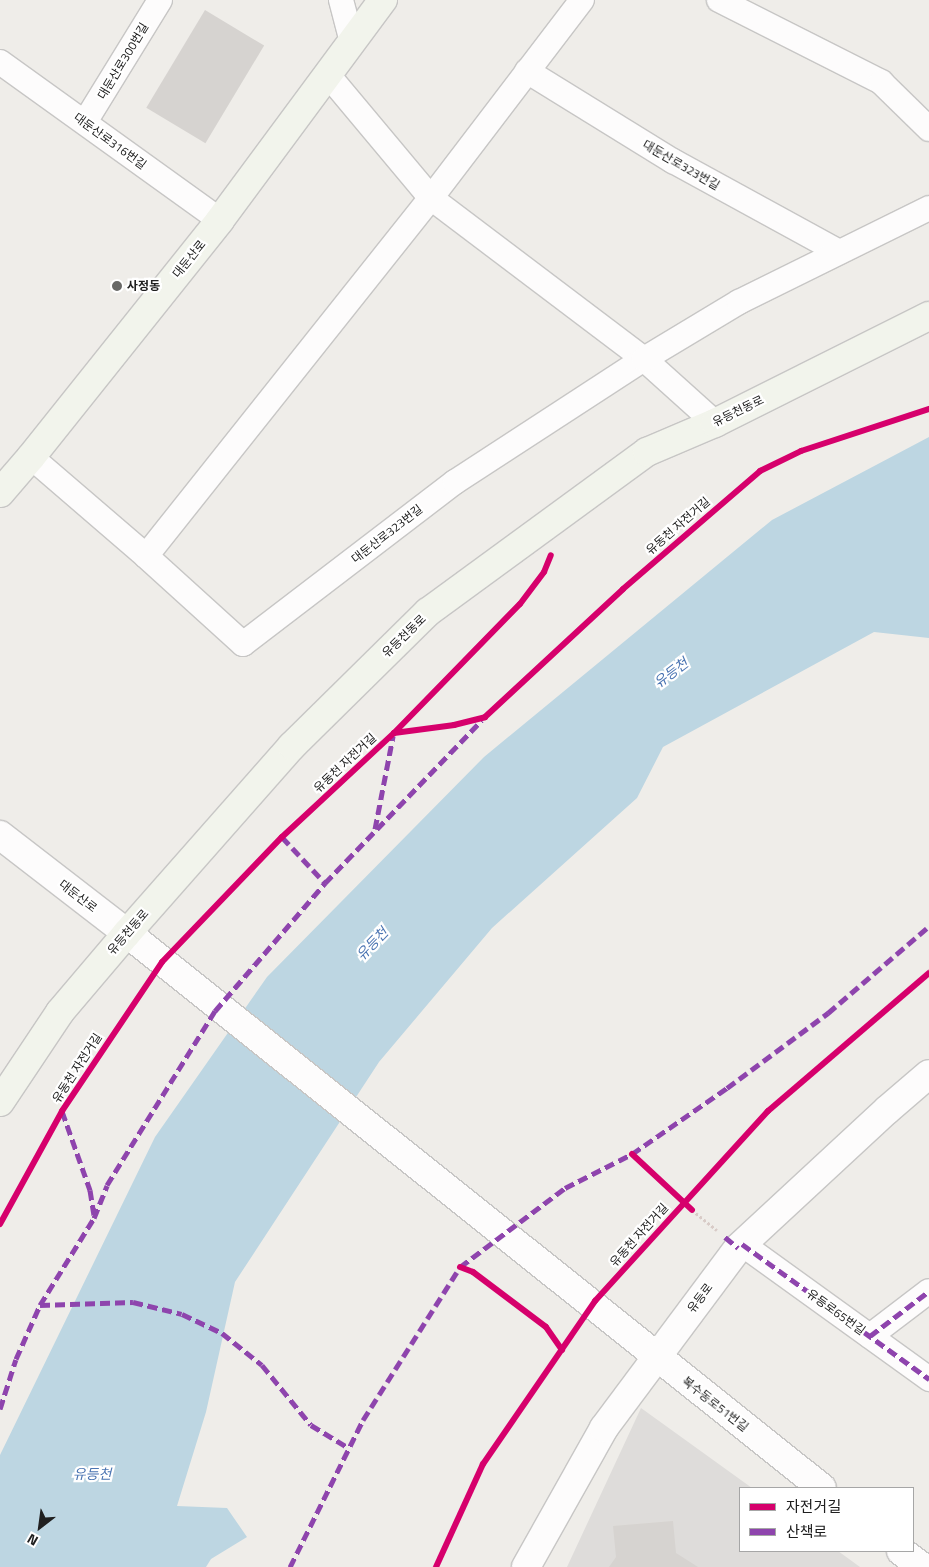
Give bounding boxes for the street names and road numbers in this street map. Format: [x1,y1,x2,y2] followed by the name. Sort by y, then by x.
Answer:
[95,20,151,102] street label: 대둔산로300번길
[71,110,149,172] street label: 대둔산로316번길
[640,137,722,193] street label: 대둔산로323번길
[170,237,208,281] street label: 대둔산로
[710,392,766,430] street label: 유등천동로
[643,494,713,558] street label: 유동천 자전거길
[349,502,425,566] street label: 대둔산로323번길
[379,612,429,660] street label: 유등천동로
[311,730,379,796] street label: 유동천 자전거길
[56,877,100,915] street label: 대둔산로
[104,906,152,958] street label: 유등천동로
[49,1031,105,1105] street label: 유동천 자전거길
[607,1200,671,1270] street label: 유동천 자전거길
[684,1280,716,1316] street label: 유등로
[804,1286,868,1338] street label: 유등로65번길
[679,1374,751,1434] street label: 복수동로51번길

